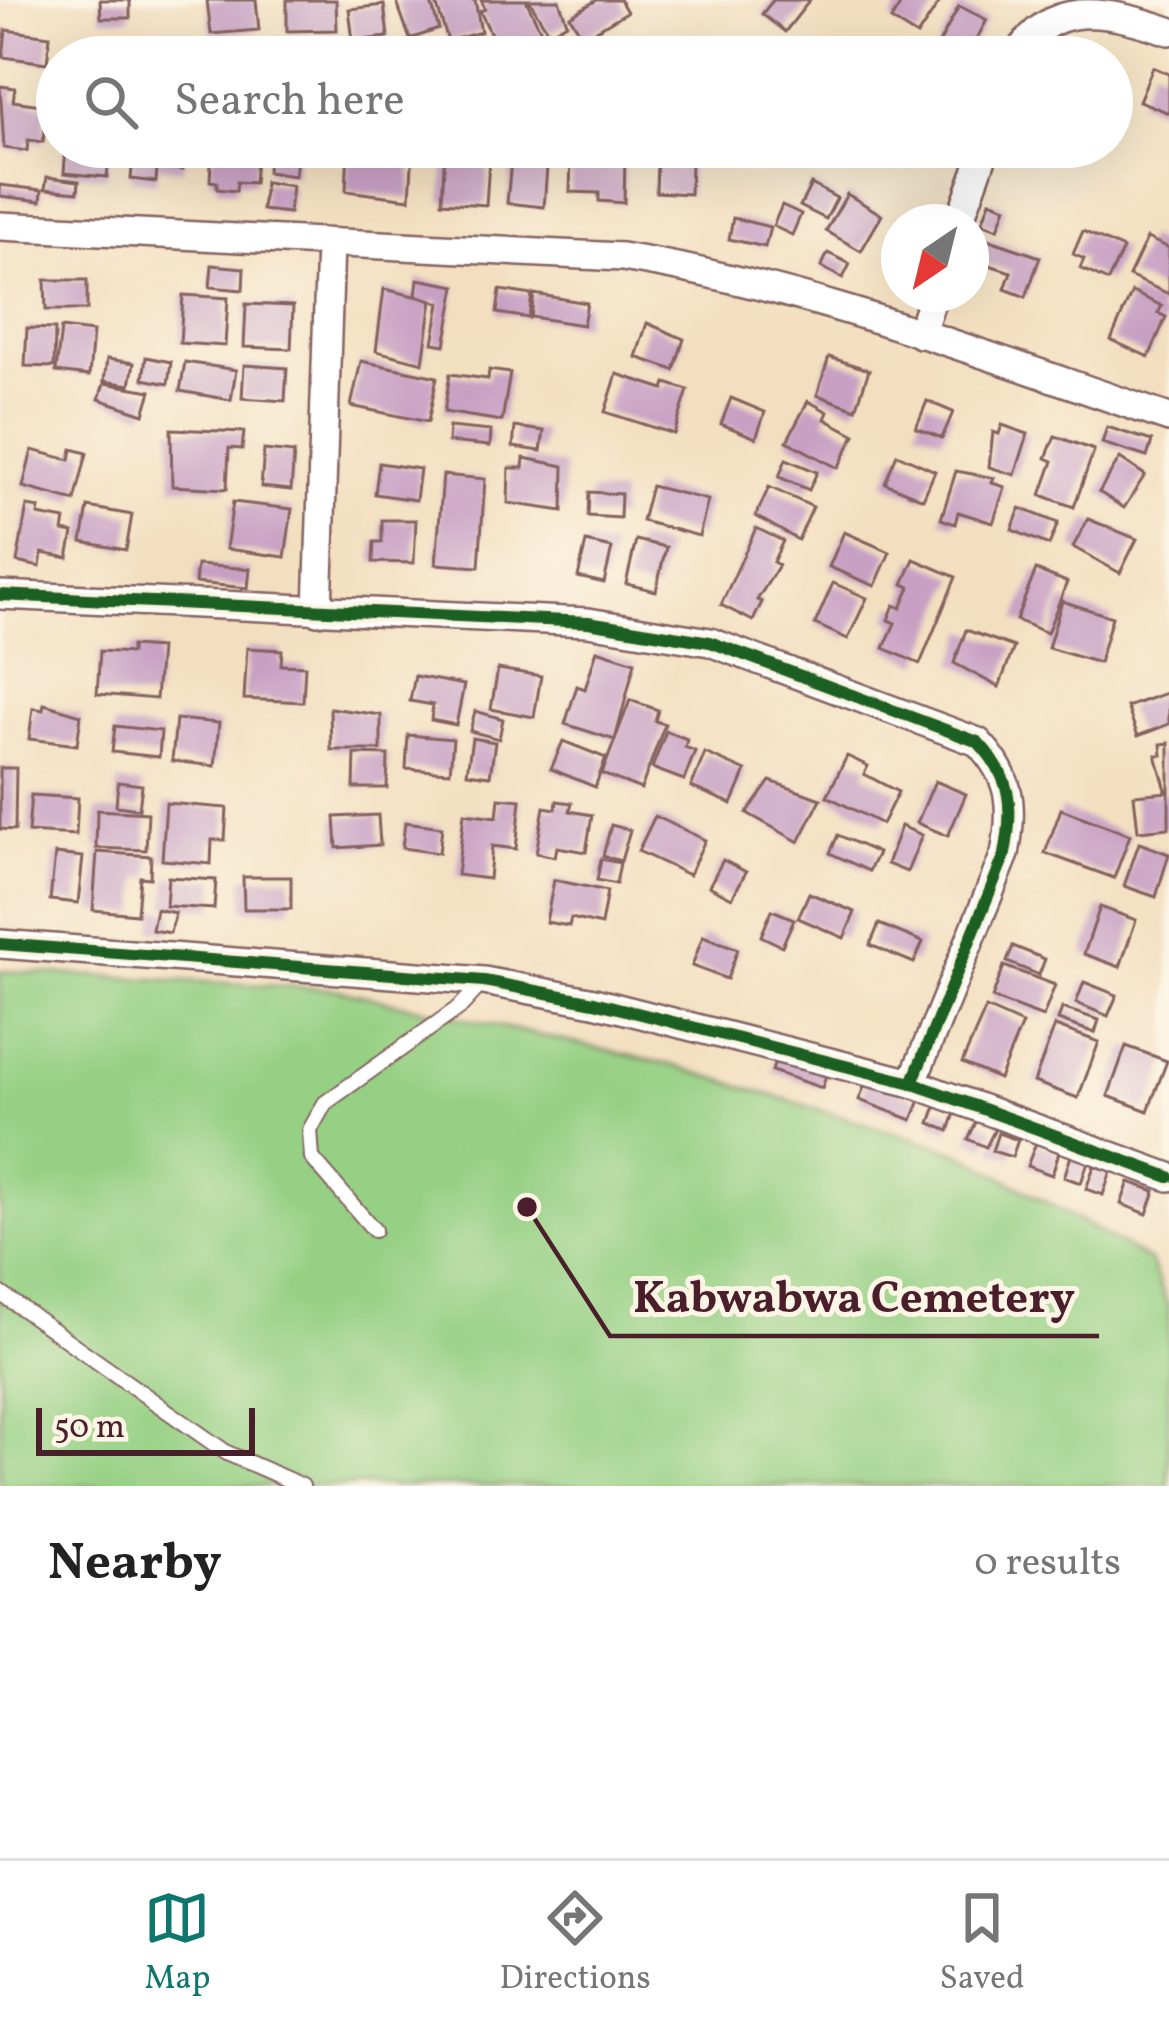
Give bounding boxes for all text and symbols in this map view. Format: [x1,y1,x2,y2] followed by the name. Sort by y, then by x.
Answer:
[36,36,1133,168] search box
[78,69,144,135] icon: search
[174,71,405,134] text: Search here
[881,204,989,312] north arrow
[610,1255,1099,1336] callout: Kabwabwa Cemetery
[633,1269,1075,1332] text: Kabwabwa Cemetery
[36,1402,255,1455] scale bar
[54,1406,125,1452] text: 50 m
[48,1529,222,1600] text: Nearby
[974,1537,1121,1591] text: 0 results
[144,1885,211,2003] tab: Map
[499,1885,651,2003] tab: Directions
[940,1885,1025,2003] tab: Saved

